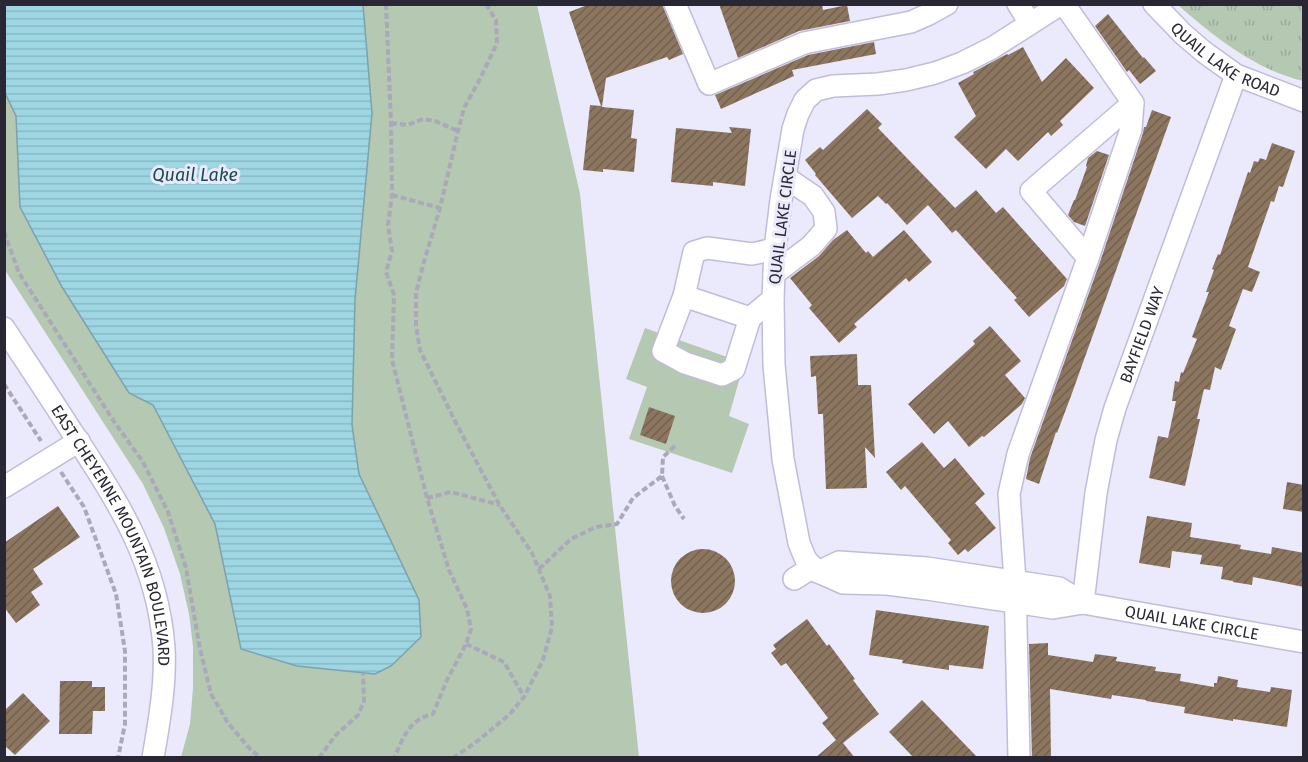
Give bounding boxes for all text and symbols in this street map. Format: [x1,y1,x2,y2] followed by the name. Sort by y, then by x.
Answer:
[1167,18,1283,101] street label: QUAIL LAKE ROAD
[765,149,800,286] street label: QUAIL LAKE CIRCLE
[152,164,238,186] water label: Quail Lake
[1116,284,1168,385] street label: BAYFIELD WAY
[47,401,173,666] street label: EAST CHEYENNE MOUNTAIN BOULEVARD
[1123,602,1260,644] street label: QUAIL LAKE CIRCLE

